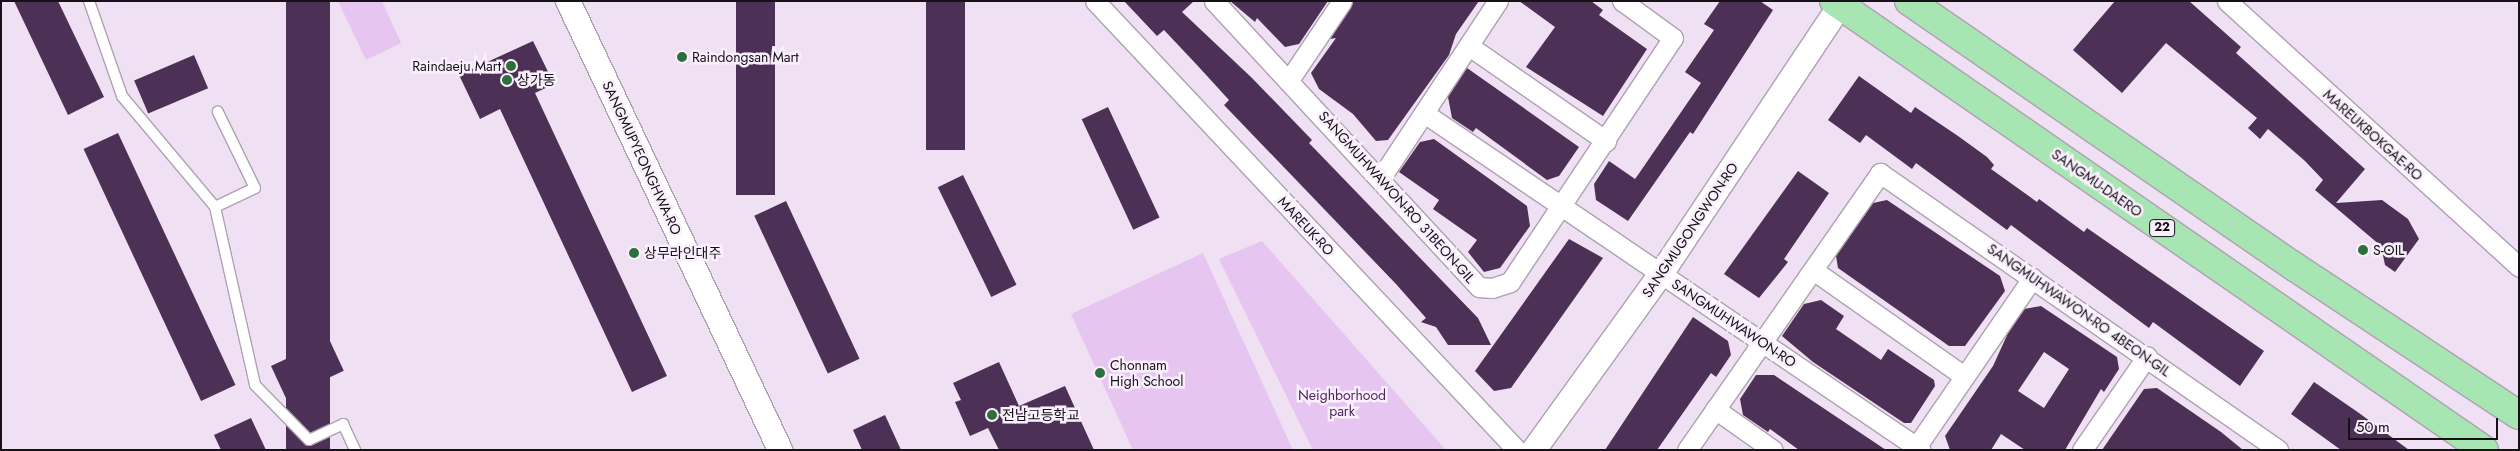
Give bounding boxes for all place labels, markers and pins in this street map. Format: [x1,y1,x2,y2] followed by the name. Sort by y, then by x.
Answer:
[692,49,799,65] place label: Raindongsan Mart
[676,51,688,63] marker: Raindongsan Mart
[412,58,501,74] place label: Raindaeju Mart
[505,60,517,72] marker: Raindaeju Mart
[517,72,556,88] place label: 상가동
[501,74,513,86] marker: 상가동
[2373,242,2404,258] place label: S-OIL
[2357,244,2369,256] marker: S-OIL
[644,245,721,261] place label: 상무라인대주
[628,247,640,259] marker: 상무라인대주
[1110,357,1183,390] place label: Chonnam High School
[1094,367,1106,379] marker: Chonnam High School
[1002,407,1079,423] place label: 전남고등학교
[986,409,998,421] marker: 전남고등학교

